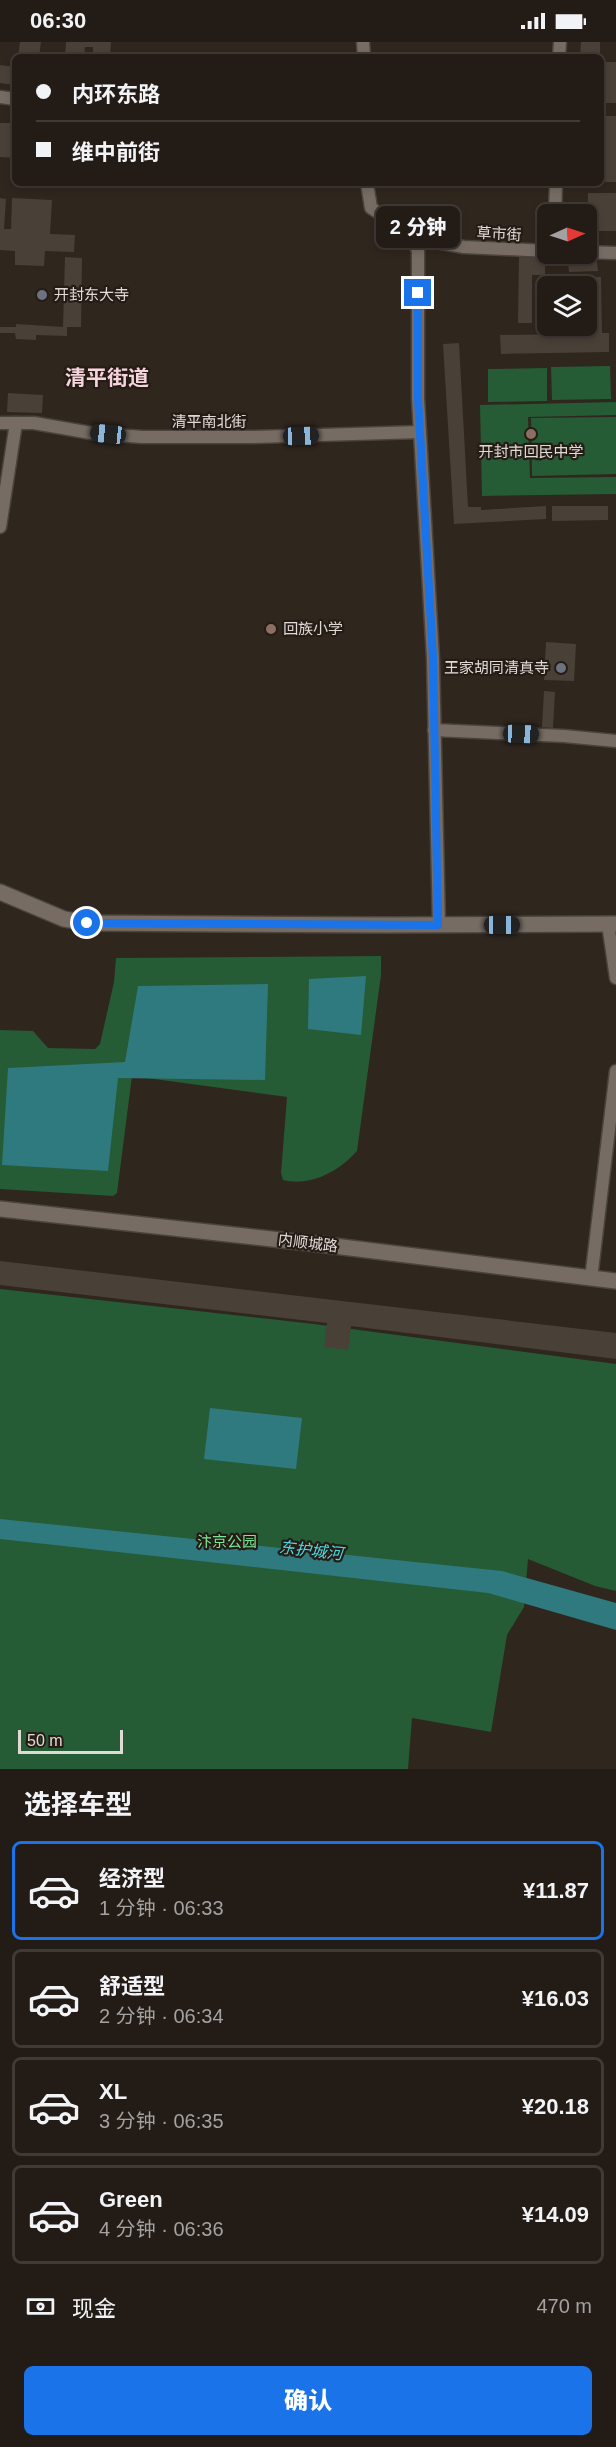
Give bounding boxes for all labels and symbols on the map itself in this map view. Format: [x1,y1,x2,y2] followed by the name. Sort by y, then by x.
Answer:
[537,204,597,264] north arrow
[376,206,460,248] callout: 2 分钟
[476,224,522,243] street label: 草市街
[404,279,431,306] route end
[54,286,129,303] place label: 开封东大寺
[35,288,49,302] marker: 开封东大寺
[65,366,149,389] district label: 清平街道
[171,413,247,430] street label: 清平南北街
[89,423,127,445] car
[283,426,319,446] car
[524,427,538,441] marker: 开封市回民中学
[478,443,584,460] place label: 开封市回民中学
[283,620,343,637] place label: 回族小学
[264,622,278,636] marker: 回族小学
[444,659,549,676] place label: 王家胡同清真寺
[554,661,568,675] marker: 王家胡同清真寺
[503,724,539,744] car
[73,909,100,936] route start
[484,916,520,934] car
[277,1230,339,1255] street label: 内顺城路
[197,1533,257,1550] park label: 汴京公园
[278,1539,347,1563] water label: 东护城河
[18,1727,123,1754] scale bar

